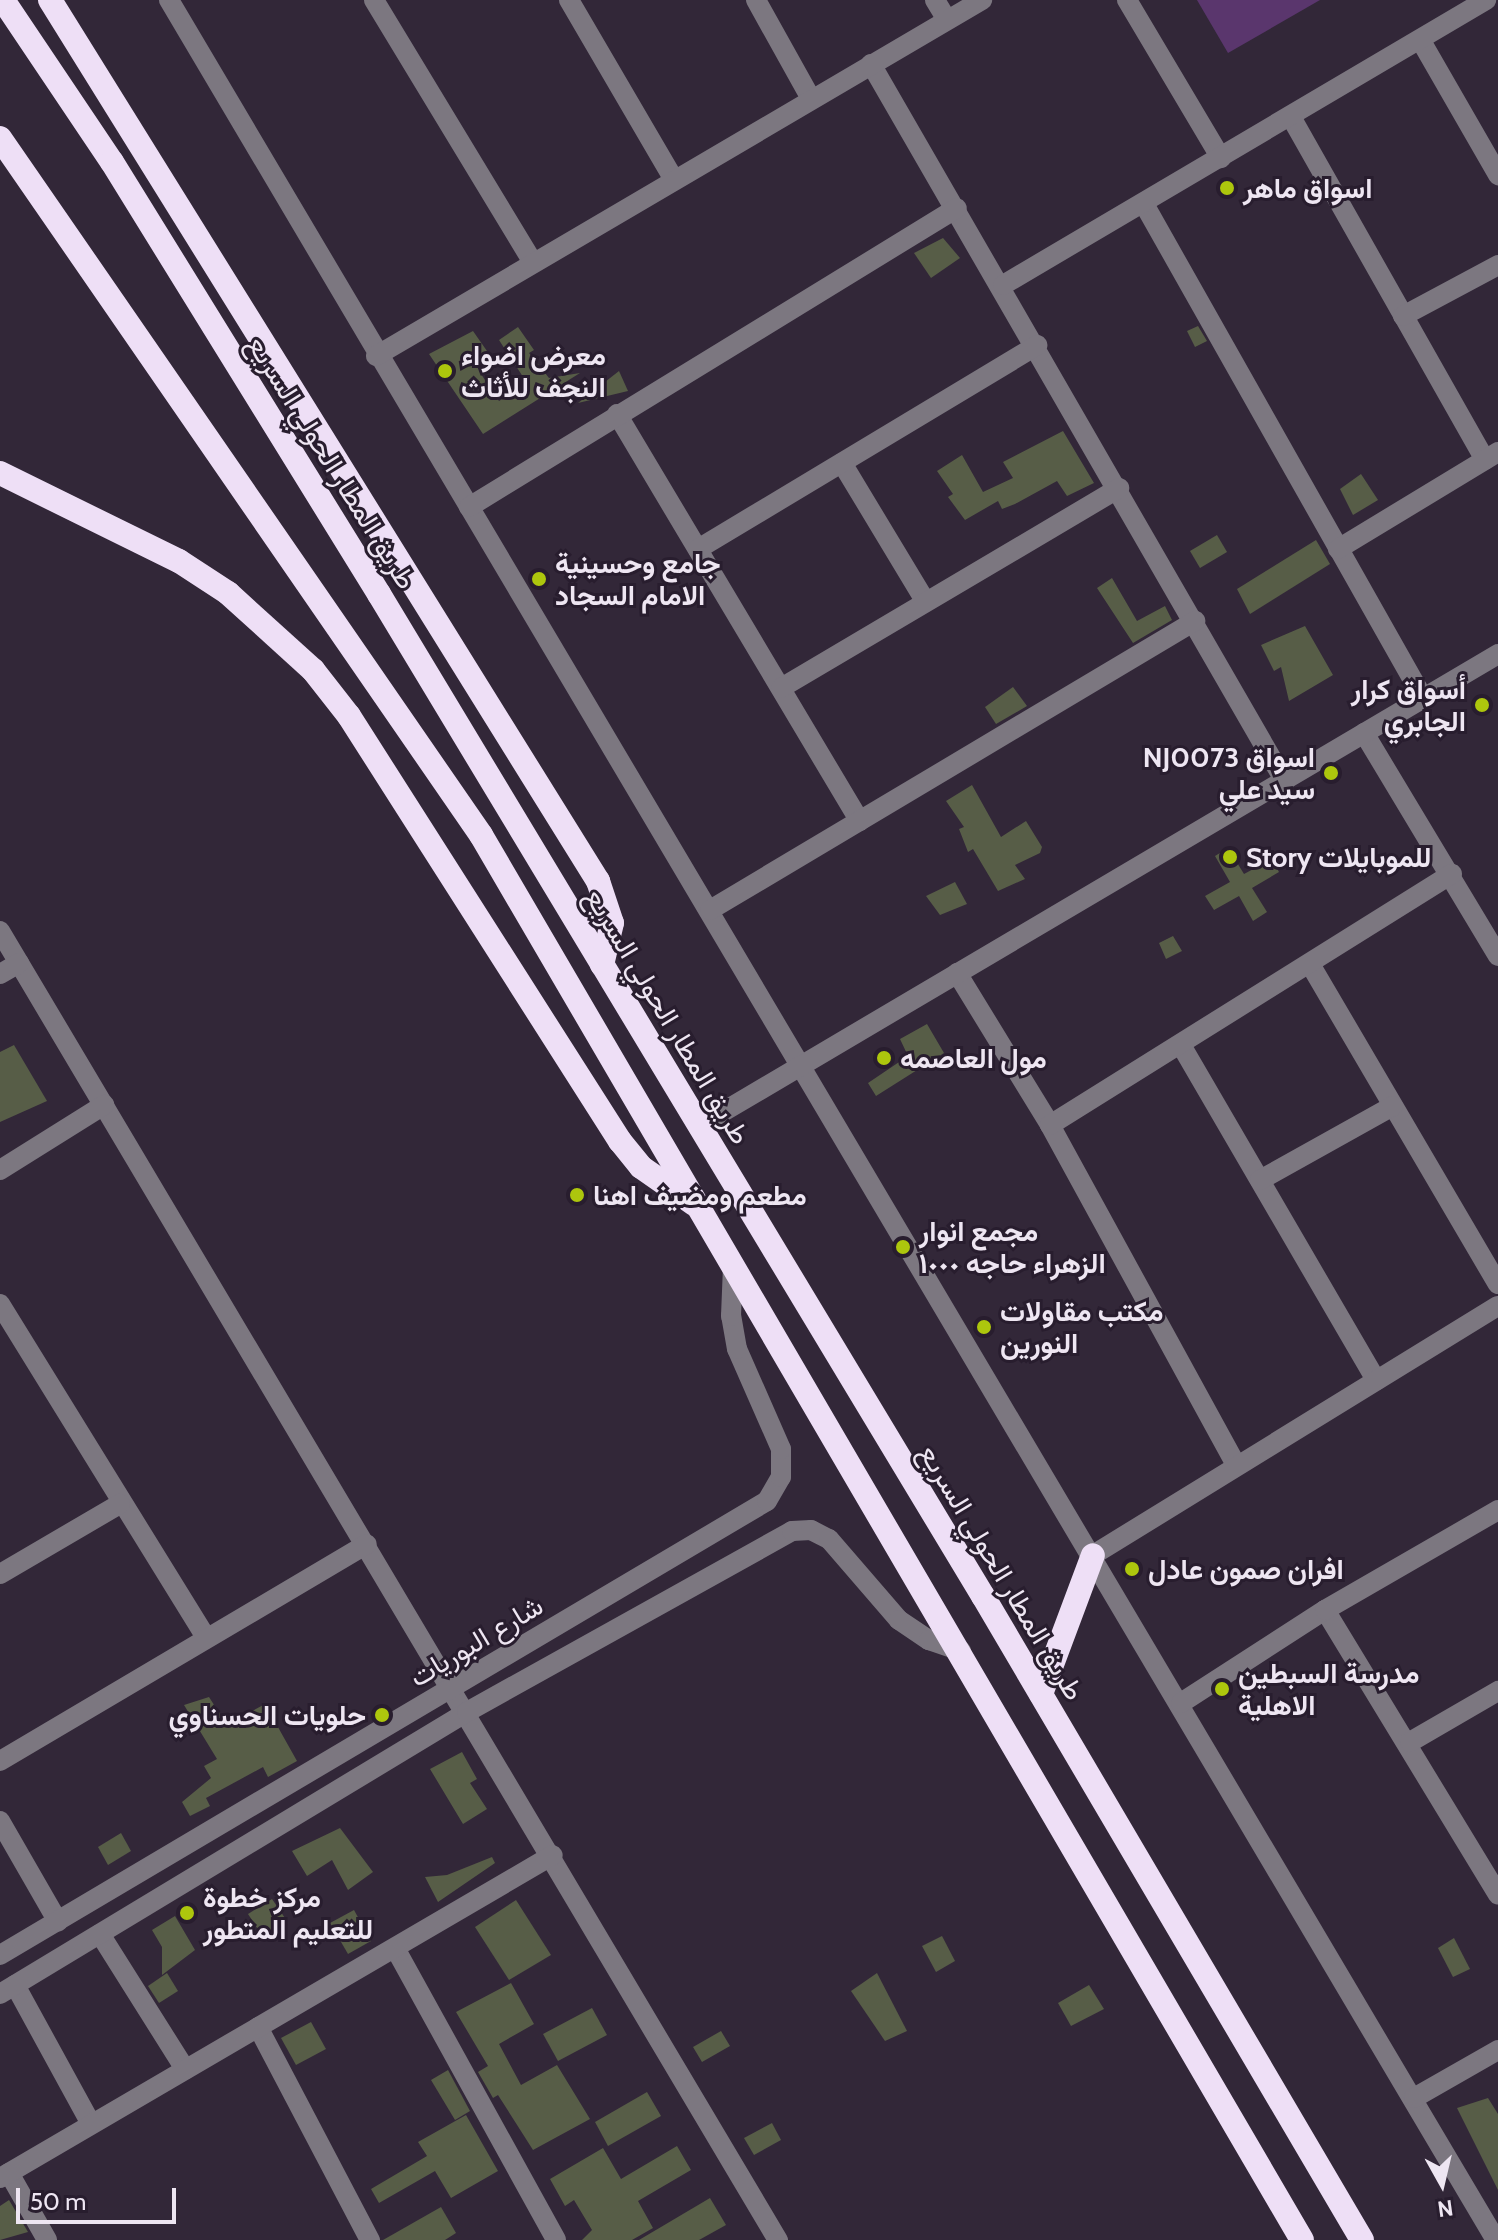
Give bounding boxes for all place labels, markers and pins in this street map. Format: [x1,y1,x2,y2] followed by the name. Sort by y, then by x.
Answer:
[1243,171,1372,205] place label: اسواق ماهر
[1218,179,1236,197] marker: اسواق ماهر
[461,338,606,404] place label: معرض اضواء النجف للأثاث
[436,362,454,380] marker: معرض اضواء النجف للأثاث
[555,546,721,612] place label: جامع وحسينية الامام السجاد
[530,570,548,588] marker: جامع وحسينية الامام السجاد
[1351,672,1466,738] place label: أسواق كرار الجابري
[1473,696,1491,714] marker: أسواق كرار الجابري
[1143,740,1315,806] place label: NJ0073 اسواق سيد علي
[1322,764,1340,782] marker: NJ0073 اسواق سيد علي
[1246,840,1432,874] place label: Story للموبايلات
[1221,848,1239,866] marker: Story للموبايلات
[900,1041,1047,1075] place label: مول العاصمه
[875,1049,893,1067] marker: مول العاصمه
[593,1178,807,1212] place label: مطعم ومضيف اهنا
[568,1186,586,1204] marker: مطعم ومضيف اهنا
[919,1214,1106,1280] place label: مجمع انوار الزهراء حاجه ١٠٠٠
[894,1238,912,1256] marker: مجمع انوار الزهراء حاجه ١٠٠٠
[1000,1294,1164,1360] place label: مكتب مقاولات النورين
[975,1318,993,1336] marker: مكتب مقاولات النورين
[1148,1552,1344,1586] place label: افران صمون عادل
[1123,1560,1141,1578] marker: افران صمون عادل
[1238,1656,1419,1722] place label: مدرسة السبطين الاهلية
[1213,1680,1231,1698] marker: مدرسة السبطين الاهلية
[169,1698,366,1732] place label: حلويات الحسناوي
[373,1706,391,1724] marker: حلويات الحسناوي
[203,1880,373,1946] place label: مركز خطوة للتعليم المتطور
[178,1904,196,1922] marker: مركز خطوة للتعليم المتطور

